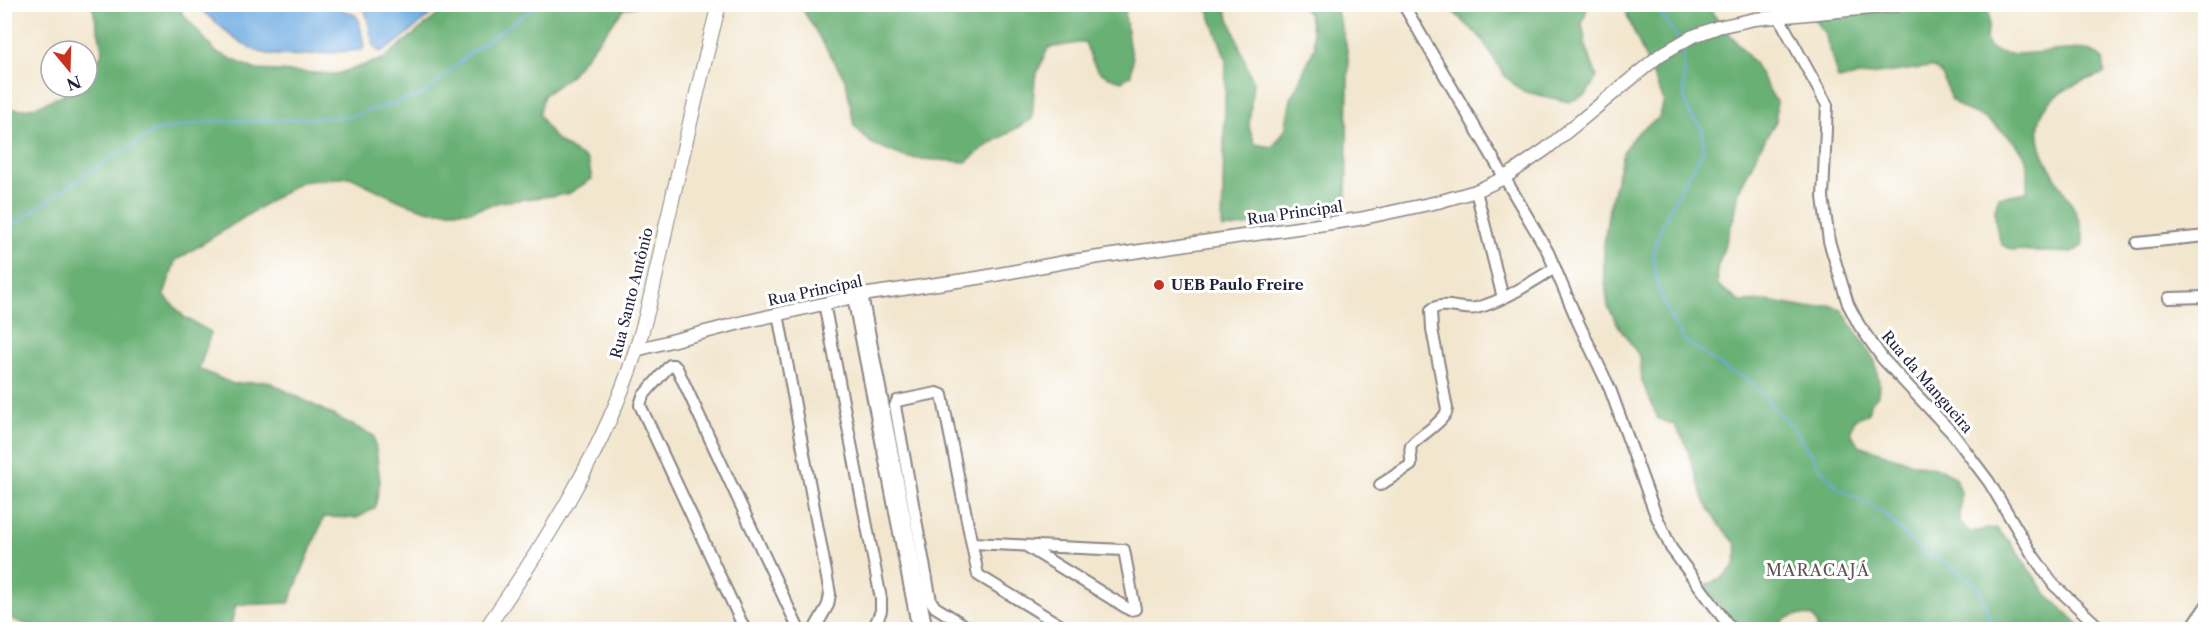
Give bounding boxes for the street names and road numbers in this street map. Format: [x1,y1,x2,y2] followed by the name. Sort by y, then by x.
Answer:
[1246,196,1344,229] street label: Rua Principal
[606,225,657,360] street label: Rua Santo Antônio
[766,271,864,310] street label: Rua Principal
[1878,327,1977,437] street label: Rua da Mangueira

